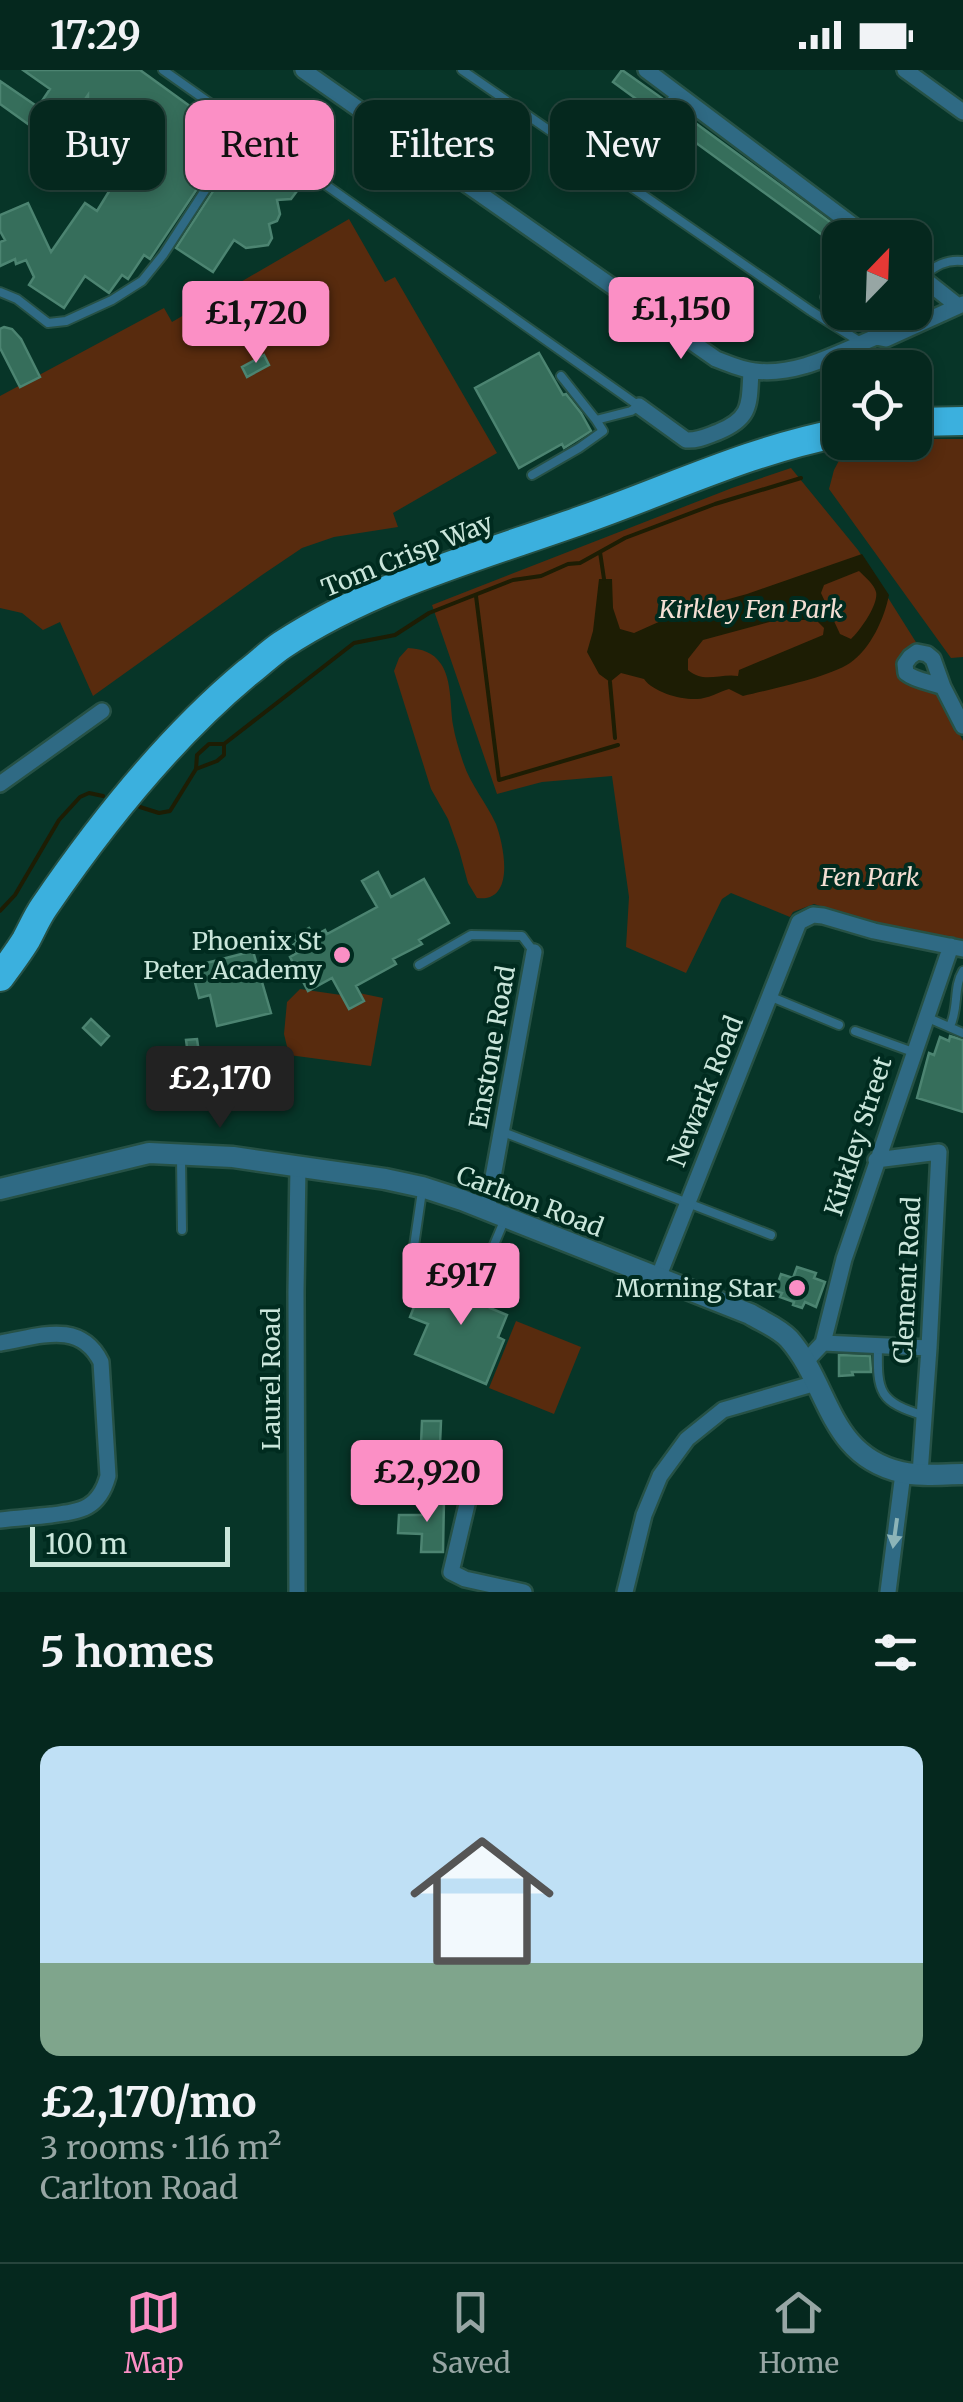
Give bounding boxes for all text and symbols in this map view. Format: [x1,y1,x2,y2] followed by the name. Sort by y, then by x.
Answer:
[50,12,141,59] text: 17:29
[30,100,165,190] chip: Buy
[185,100,334,190] chip: Rent
[354,100,530,190] chip: Filters
[550,100,695,190] chip: New
[822,220,932,330] north arrow
[822,220,932,460] map controls
[600,277,762,362] pin: £1,150
[175,281,337,366] pin: £1,720
[631,289,731,329] text: £1,150
[204,293,308,333] text: £1,720
[822,350,932,460] button: locate
[317,506,498,604] street label: Tom Crisp Way
[658,593,844,625] park label: Kirkley Fen Park
[820,861,919,893] park label: Fen Park
[143,925,322,986] place label: Phoenix St Peter Academy
[331,944,353,966] marker: Phoenix St Peter Academy
[462,963,522,1131] street label: Enstone Road
[660,1011,750,1171] street label: Newark Road
[139,1046,301,1131] pin: £2,170
[817,1052,899,1220] street label: Kirkley Street
[168,1058,272,1098] text: £2,170
[452,1158,608,1244] street label: Carlton Road
[887,1196,927,1364] street label: Clement Road
[402,1243,520,1328] pin: £917
[424,1255,498,1295] text: £917
[616,1272,777,1304] place label: Morning Star
[786,1277,808,1299] marker: Morning Star
[255,1308,287,1450] street label: Laurel Road
[346,1440,508,1525] pin: £2,920
[373,1452,481,1492] text: £2,920
[887,1517,903,1549] one-way arrow
[30,1522,230,1566] scale bar
[45,1526,127,1562] text: 100 m
[868,1625,923,1680] icon: filters
[40,1626,214,1678] text: 5 homes
[392,1811,572,1991] icon: home
[40,2076,257,2128] text: £2,170/mo
[40,2128,281,2168] text: 3 rooms · 116 m²
[40,2168,238,2208] text: Carlton Road
[124,2285,184,2381] tab: Map
[431,2285,511,2381] tab: Saved
[758,2285,839,2381] tab: Home

